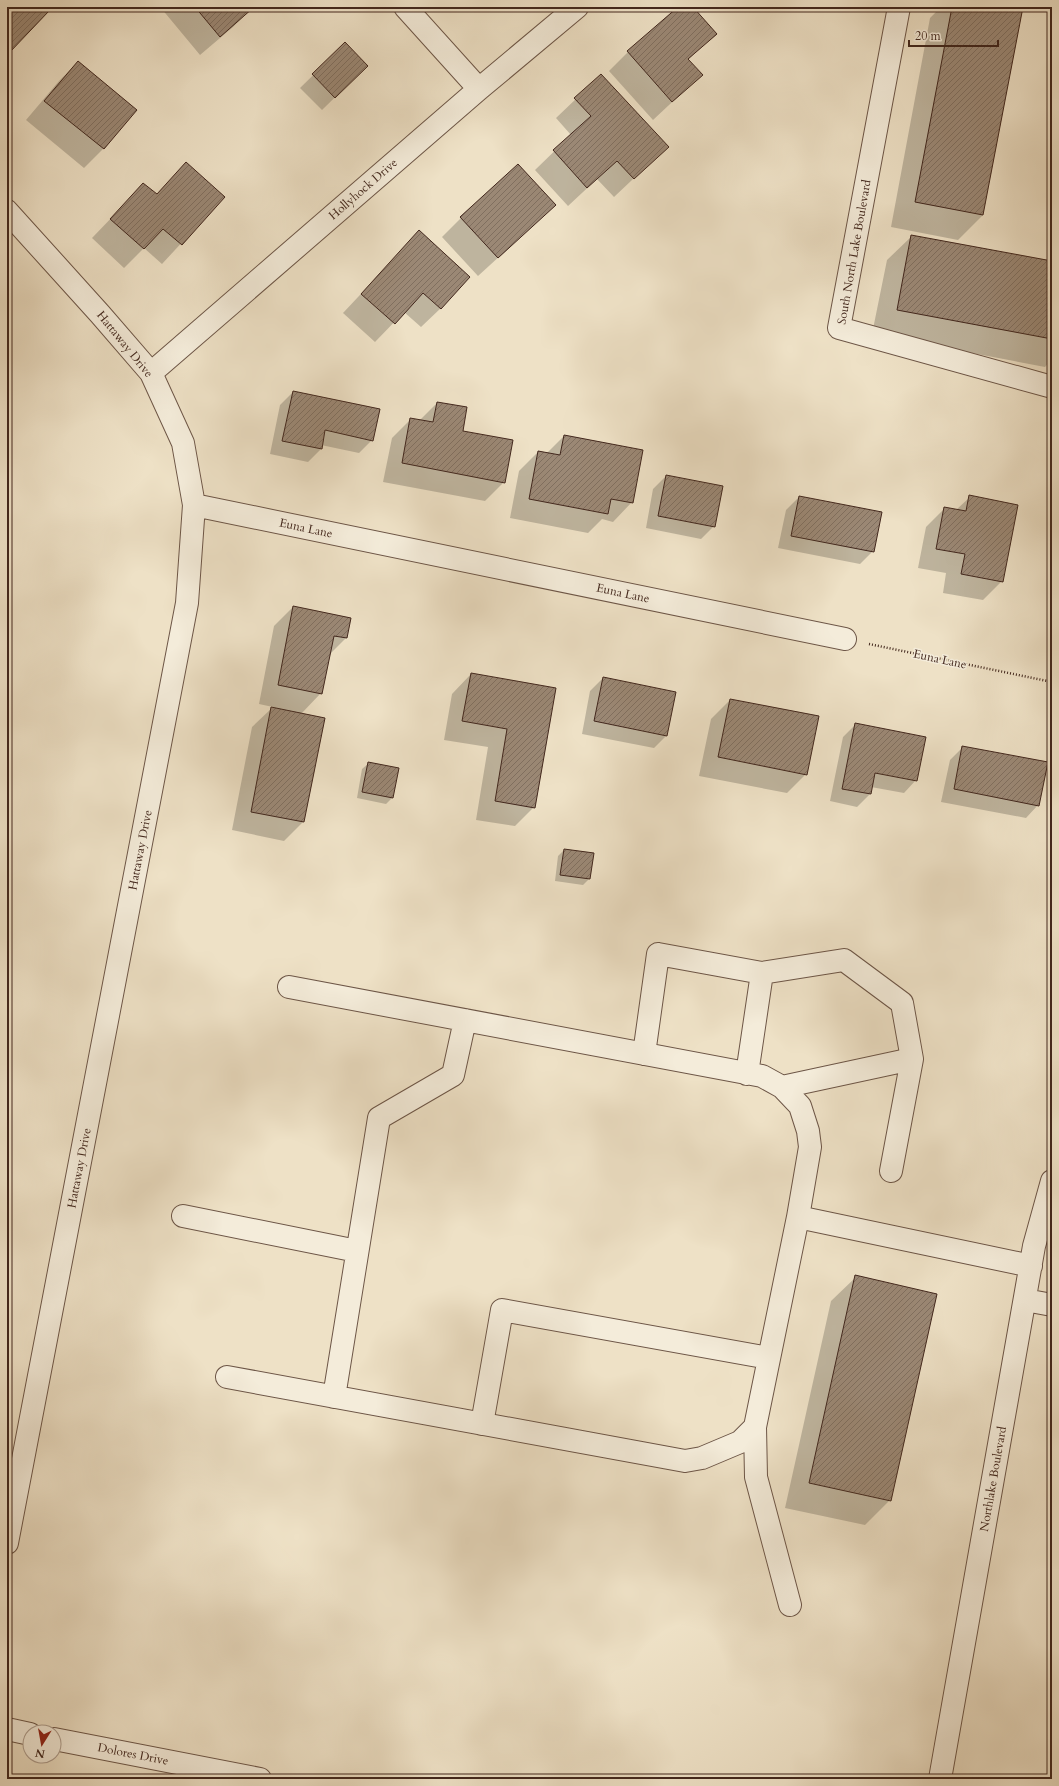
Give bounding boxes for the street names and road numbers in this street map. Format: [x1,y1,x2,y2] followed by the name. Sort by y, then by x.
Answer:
[325,155,401,223] street label: Hollyhock Drive
[833,178,875,326] street label: South North Lake Boulevard
[93,307,157,381] street label: Hattaway Drive
[278,515,334,541] street label: Euna Lane
[595,580,651,606] street label: Euna Lane
[912,646,968,672] street label: Euna Lane
[124,809,156,891] street label: Hattaway Drive
[63,1127,95,1209] street label: Hattaway Drive
[976,1425,1010,1533] street label: Northlake Boulevard
[96,1739,170,1769] street label: Dolores Drive

